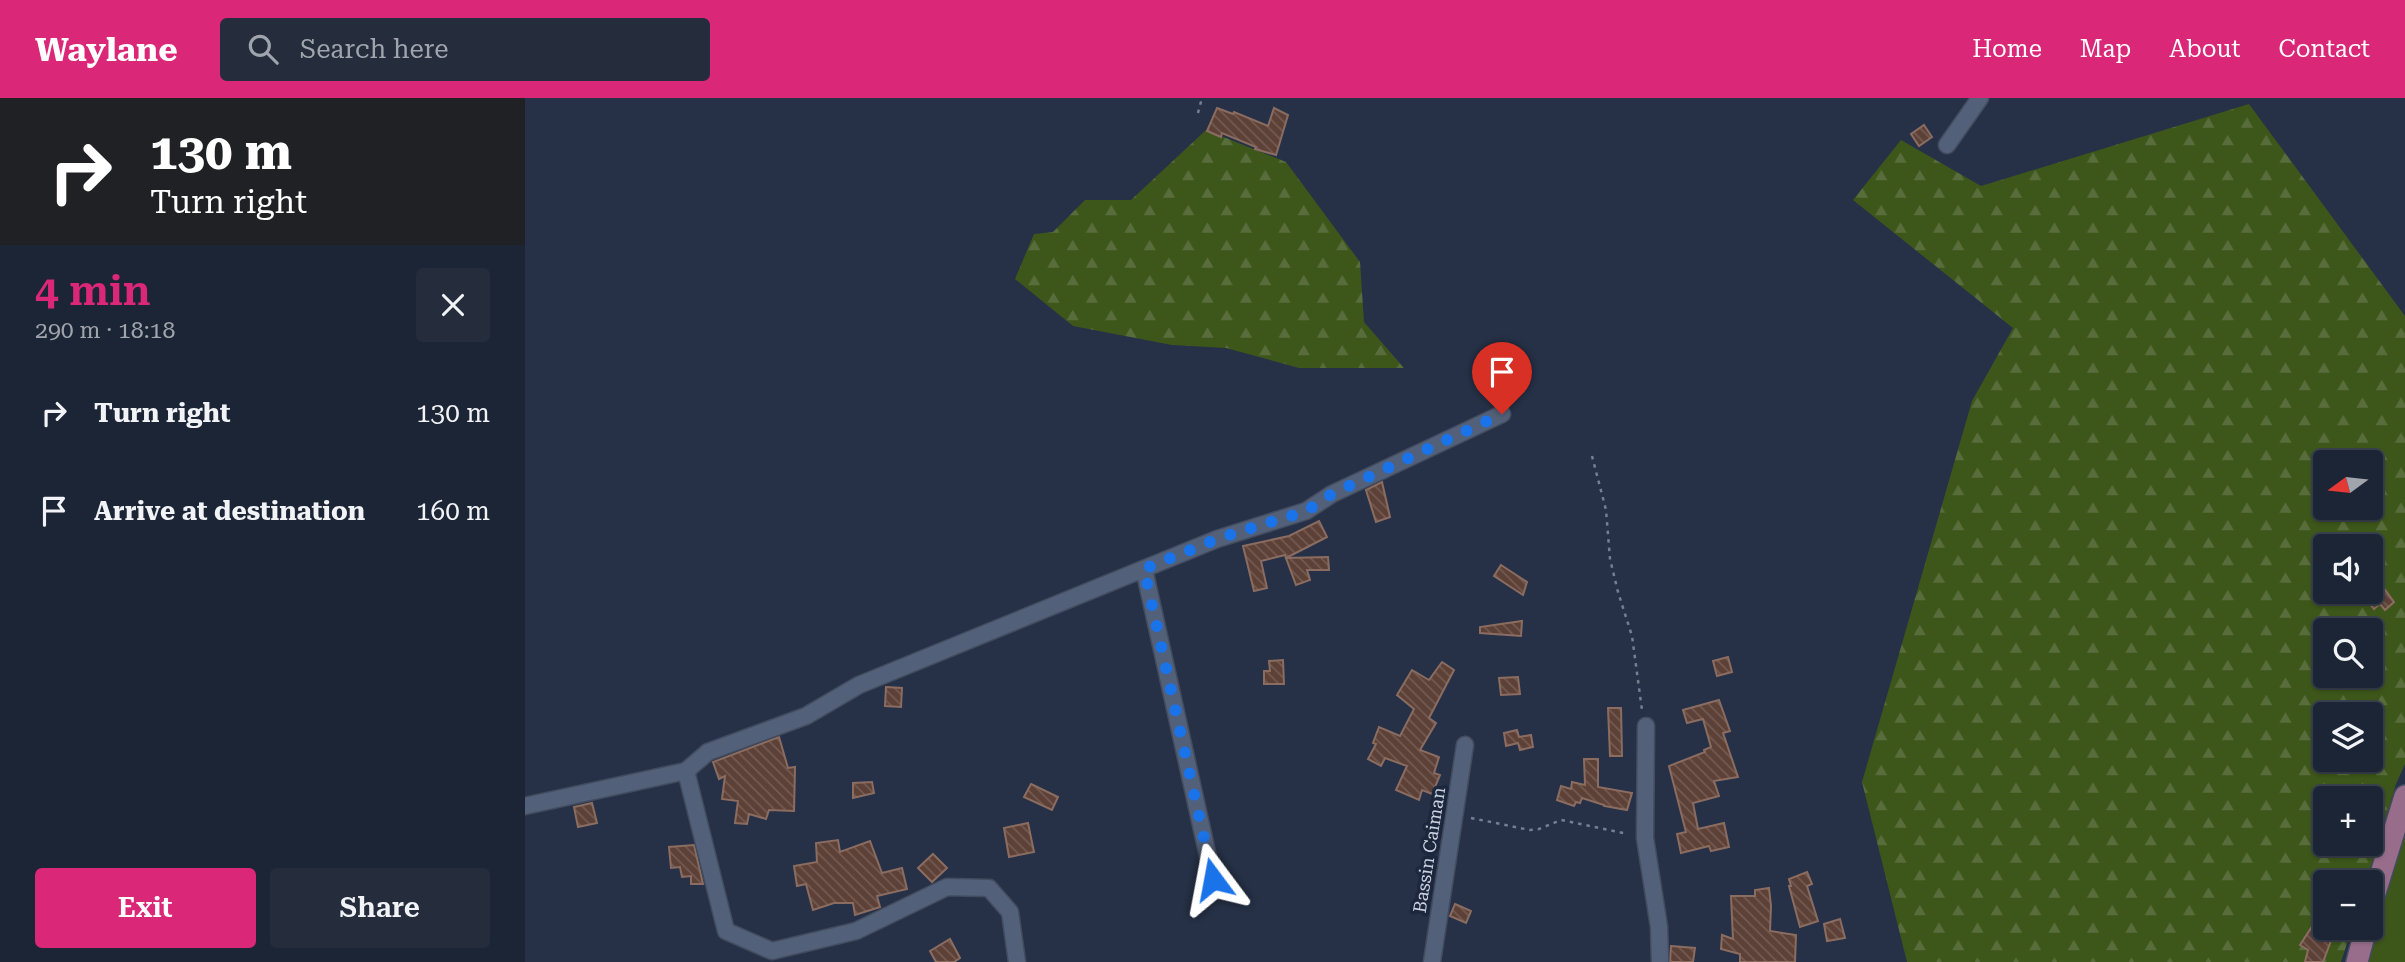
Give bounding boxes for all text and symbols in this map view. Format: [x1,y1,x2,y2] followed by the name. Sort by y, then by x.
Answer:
[220,18,710,81] search box
[35,30,178,69] text: Waylane
[244,30,282,68] icon: search
[300,34,449,64] text: Search here
[1972,35,2042,63] text: Home
[2080,35,2131,63] text: Map
[2169,35,2240,63] text: About
[2278,35,2370,63] text: Contact
[150,124,292,181] text: 130 m
[35,126,126,217] icon: right
[150,183,307,221] text: Turn right
[35,266,151,315] text: 4 min
[416,268,490,342] button: close
[35,317,175,344] text: 290 m · 18:18
[1472,342,1532,414] pin
[1483,353,1521,391] icon: arrive
[35,394,73,432] icon: right
[94,398,230,428] text: Turn right
[416,398,490,428] text: 130 m
[2313,450,2383,520] north arrow
[2313,450,2383,940] map controls
[35,492,73,530] icon: arrive
[94,496,365,526] text: Arrive at destination
[416,496,490,526] text: 160 m
[2313,534,2383,604] button: sound
[2313,618,2383,688] button: search
[2313,702,2383,772] button: layers
[1409,785,1449,914] street label: Bassin Caiman
[2313,786,2383,856] button: +
[1176,842,1250,916] position arrow
[35,868,256,948] button: Exit
[270,868,490,948] button: Share
[2313,870,2383,940] button: −

